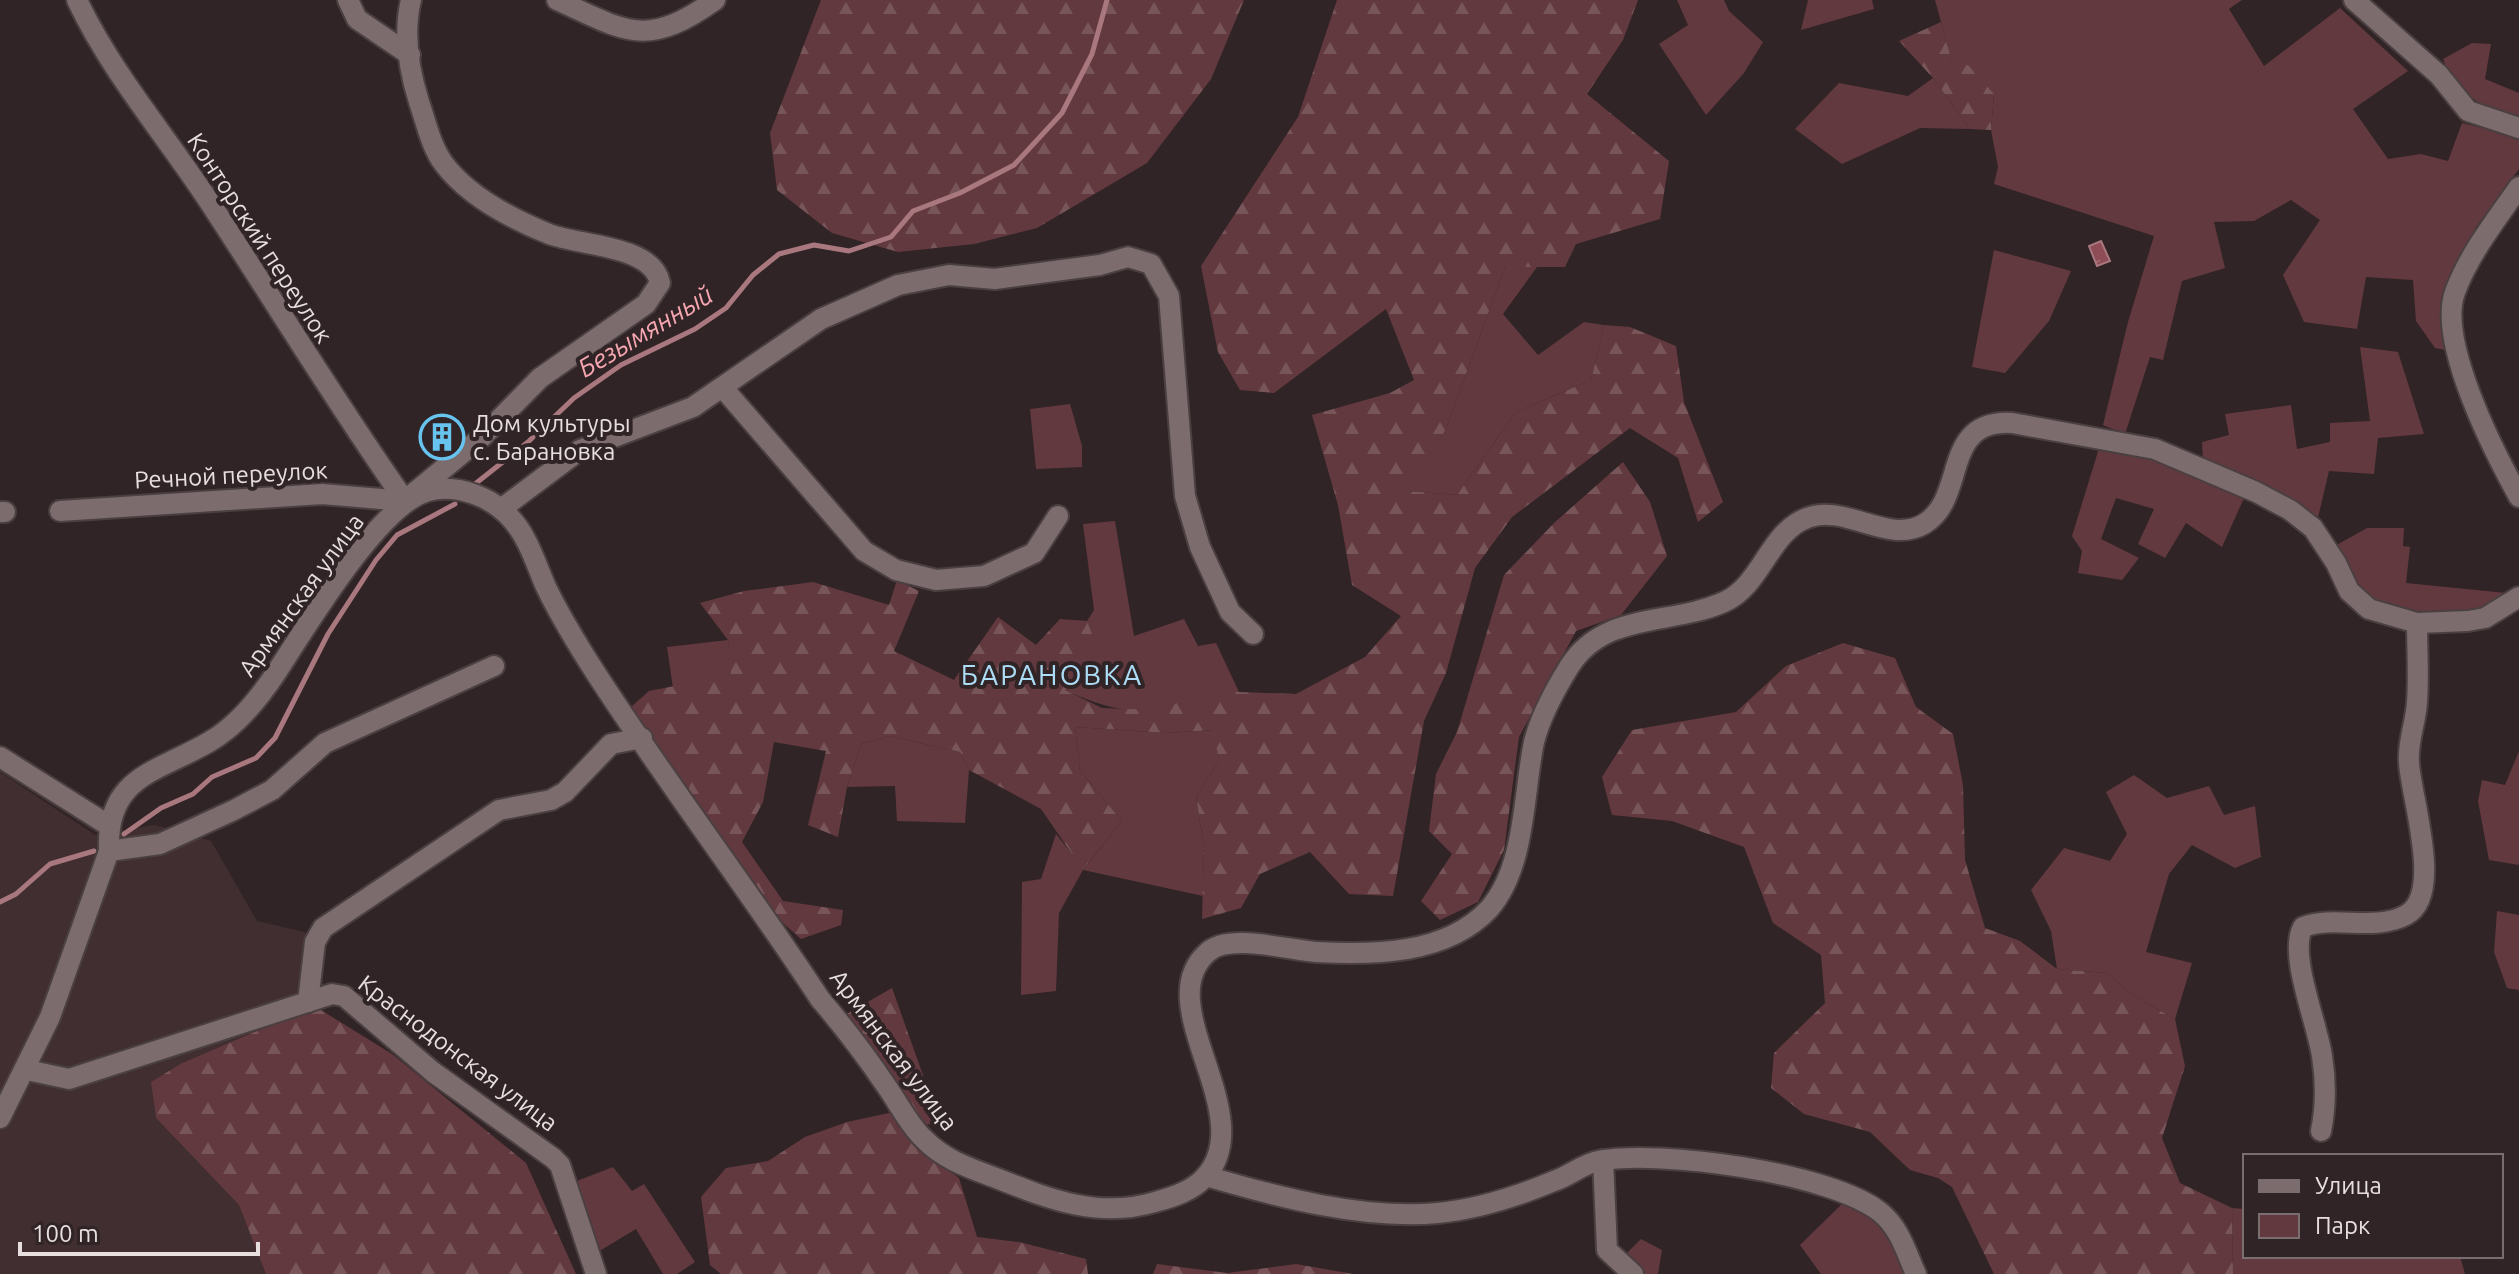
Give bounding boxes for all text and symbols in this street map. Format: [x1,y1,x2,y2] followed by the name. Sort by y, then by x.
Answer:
[182,128,338,348] street label: Конторский переулок
[572,279,718,383] water label: Безымянный
[473,410,631,465] place label: Дом культуры с. Барановка
[418,413,466,461] building icon: Дом культуры с. Барановка
[134,456,328,494] street label: Речной переулок
[233,509,369,681] street label: Армянская улица
[961,659,1143,690] district label: БАРАНОВКА
[825,964,963,1136] street label: Армянская улица
[353,969,563,1137] street label: Краснодонская улица
[2243,1154,2503,1258] legend
[2315,1172,2382,1199] text: Улица
[20,1206,258,1256] scale bar
[2315,1212,2370,1239] text: Парк
[32,1220,99,1247] text: 100 m

